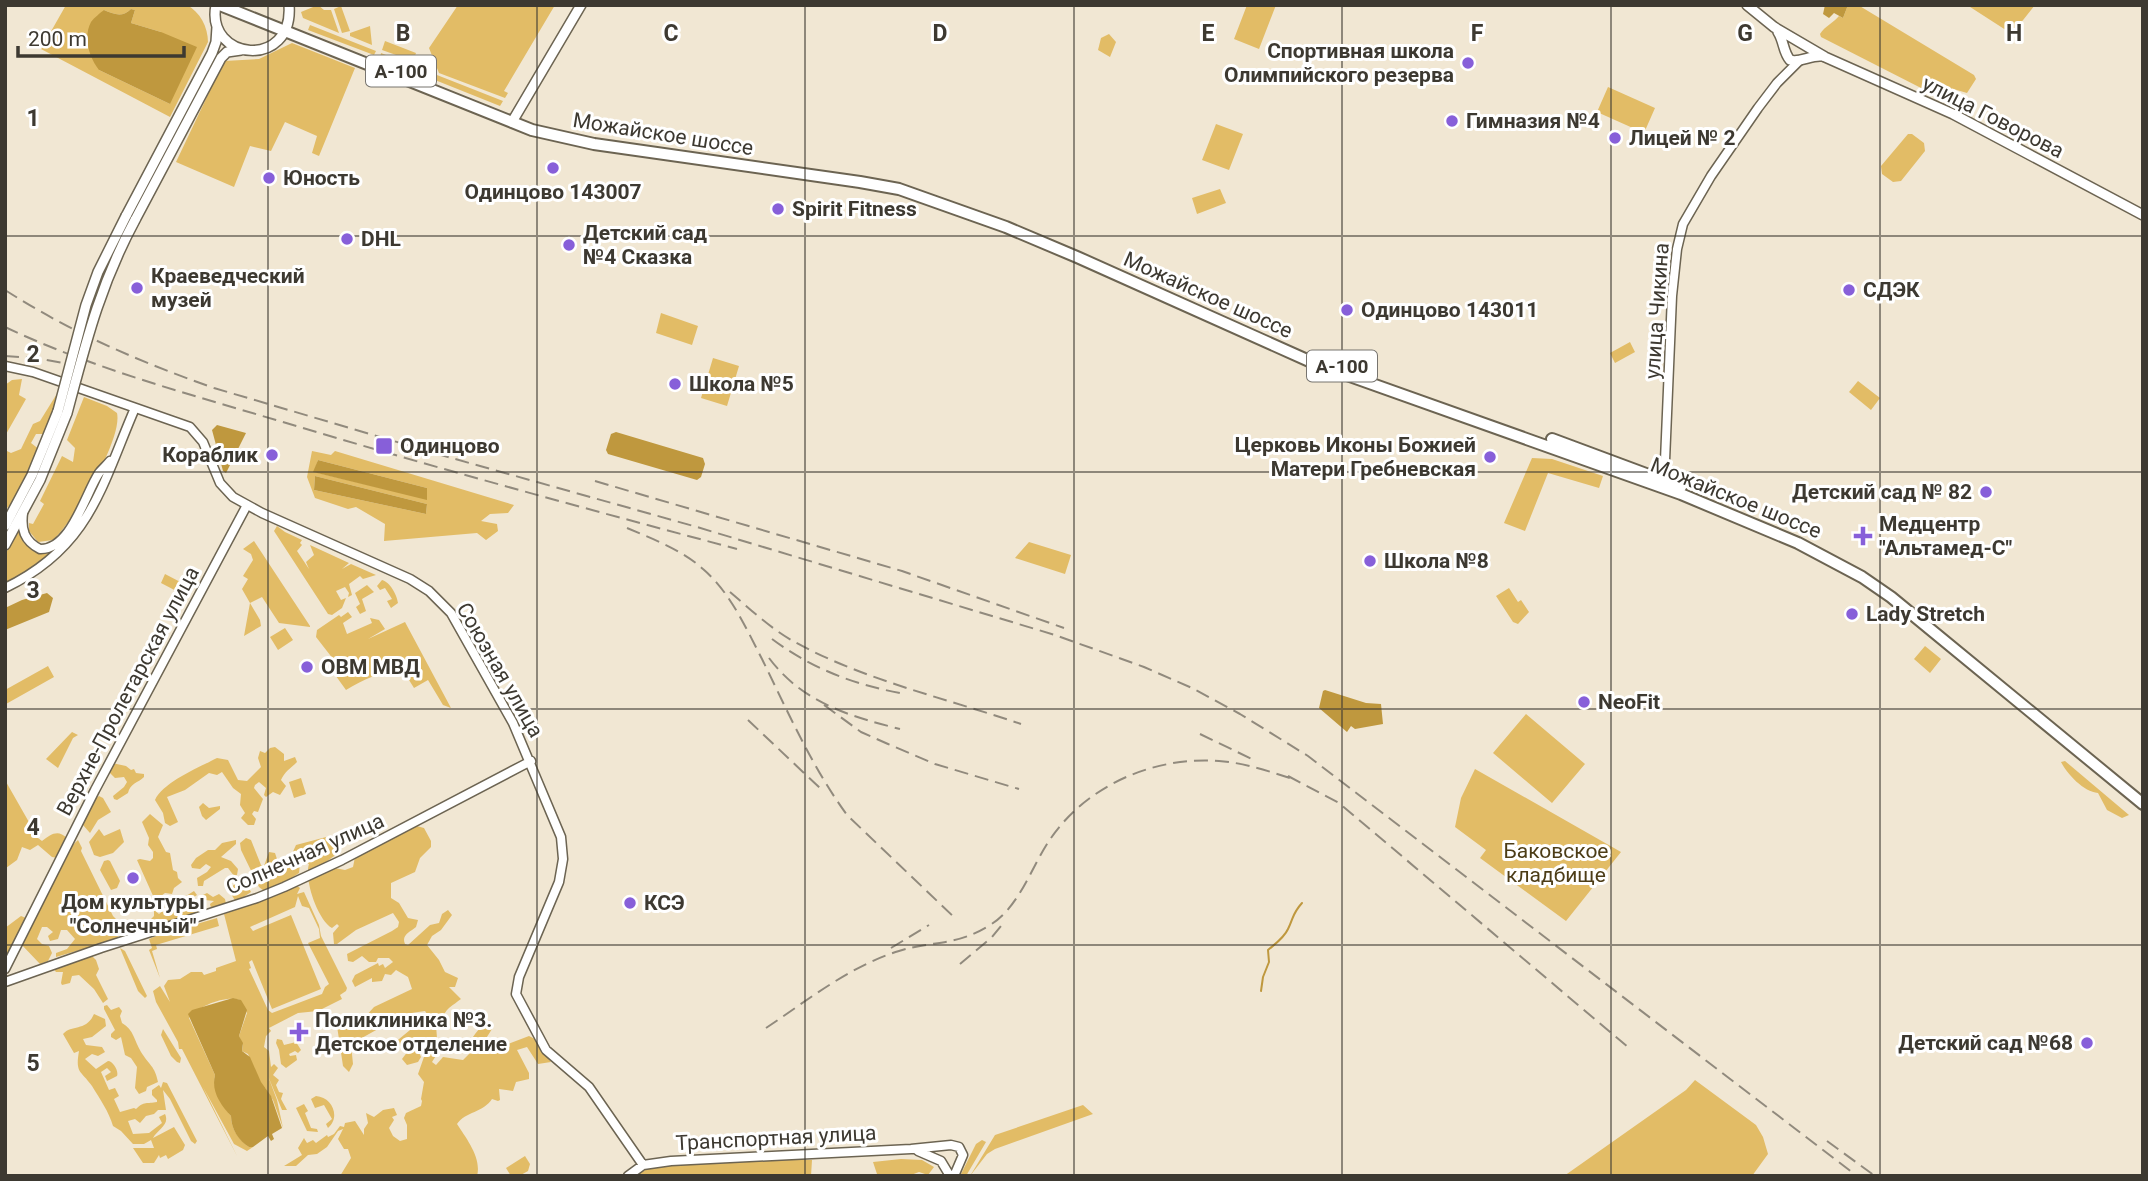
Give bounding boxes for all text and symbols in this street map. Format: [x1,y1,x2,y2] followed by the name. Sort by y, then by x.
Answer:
[18,14,184,58] scale bar
[396,20,410,47] text: B
[663,20,679,47] text: C
[933,20,947,47] text: D
[1202,20,1215,47] text: E
[1471,20,1484,47] text: F
[1737,20,1753,47] text: G
[2006,20,2022,47] text: H
[28,27,87,51] text: 200 m
[1224,39,1454,87] place label: Спортивная школа Олимпийского резерва
[366,55,436,86] road number: А-100
[1460,55,1476,71] marker: Спортивная школа Олимпийского резерва
[1918,71,2068,163] street label: улица Говорова
[26,105,40,132] text: 1
[571,108,755,160] street label: Можайское шоссе
[1466,109,1600,133] place label: Гимназия №4
[1444,113,1460,129] marker: Гимназия №4
[1629,126,1736,150] place label: Лицей № 2
[1607,130,1623,146] marker: Лицей № 2
[545,160,561,176] marker: Одинцово 143007
[283,166,360,190] place label: Юность
[261,170,277,186] marker: Юность
[464,180,642,204] place label: Одинцово 143007
[792,197,917,221] place label: Spirit Fitness
[770,201,786,217] marker: Spirit Fitness
[583,221,707,269] place label: Детский сад №4 Сказка
[361,227,401,251] place label: DHL
[339,231,355,247] marker: DHL
[561,237,577,253] marker: Детский сад №4 Сказка
[1640,242,1674,380] street label: улица Чикина
[1120,247,1296,343] street label: Можайское шоссе
[151,264,305,312] place label: Краеведческий музей
[1863,278,1920,302] place label: СДЭК
[129,280,145,296] marker: Краеведческий музей
[1841,282,1857,298] marker: СДЭК
[1361,298,1538,322] place label: Одинцово 143011
[1339,302,1355,318] marker: Одинцово 143011
[26,341,40,368] text: 2
[1307,350,1377,382] road number: А-100
[689,372,794,396] place label: Школа №5
[667,376,683,392] marker: Школа №5
[1235,433,1476,481] place label: Церковь Иконы Божией Матери Гребневская
[400,434,500,458] place label: Одинцово
[374,436,394,456] marker: Одинцово
[162,443,258,467] place label: Кораблик
[264,447,280,463] marker: Кораблик
[1482,449,1498,465] marker: Церковь Иконы Божией Матери Гребневская
[1647,453,1825,543] street label: Можайское шоссе
[1792,480,1972,504] place label: Детский сад № 82
[1978,484,1994,500] marker: Детский сад № 82
[1879,512,2012,560] place label: Медцентр "Альтамед-С"
[1853,526,1873,546] marker: Медцентр "Альтамед-С"
[1384,549,1489,573] place label: Школа №8
[1362,553,1378,569] marker: Школа №8
[52,562,204,820] street label: Верхне-Пролетарская улица
[26,577,40,604] text: 3
[452,598,548,742] street label: Союзная улица
[1866,602,1985,626] place label: Lady Stretch
[1844,606,1860,622] marker: Lady Stretch
[321,655,420,679] place label: ОВМ МВД
[299,659,315,675] marker: ОВМ МВД
[1598,690,1660,714] place label: NeoFit
[1576,694,1592,710] marker: NeoFit
[222,808,388,900] street label: Солнечная улица
[26,814,40,841] text: 4
[1503,839,1609,887] park label: Баковское кладбище
[125,870,141,886] marker: Дом культуры "Солнечный"
[61,890,205,938] place label: Дом культуры "Солнечный"
[644,891,685,915] place label: КСЭ
[622,895,638,911] marker: КСЭ
[315,1008,507,1056] place label: Поликлиника №3. Детское отделение
[289,1022,309,1042] marker: Поликлиника №3. Детское отделение
[1898,1031,2073,1055] place label: Детский сад №68
[2079,1035,2095,1051] marker: Детский сад №68
[26,1050,40,1077] text: 5
[675,1121,877,1155] street label: Транспортная улица

